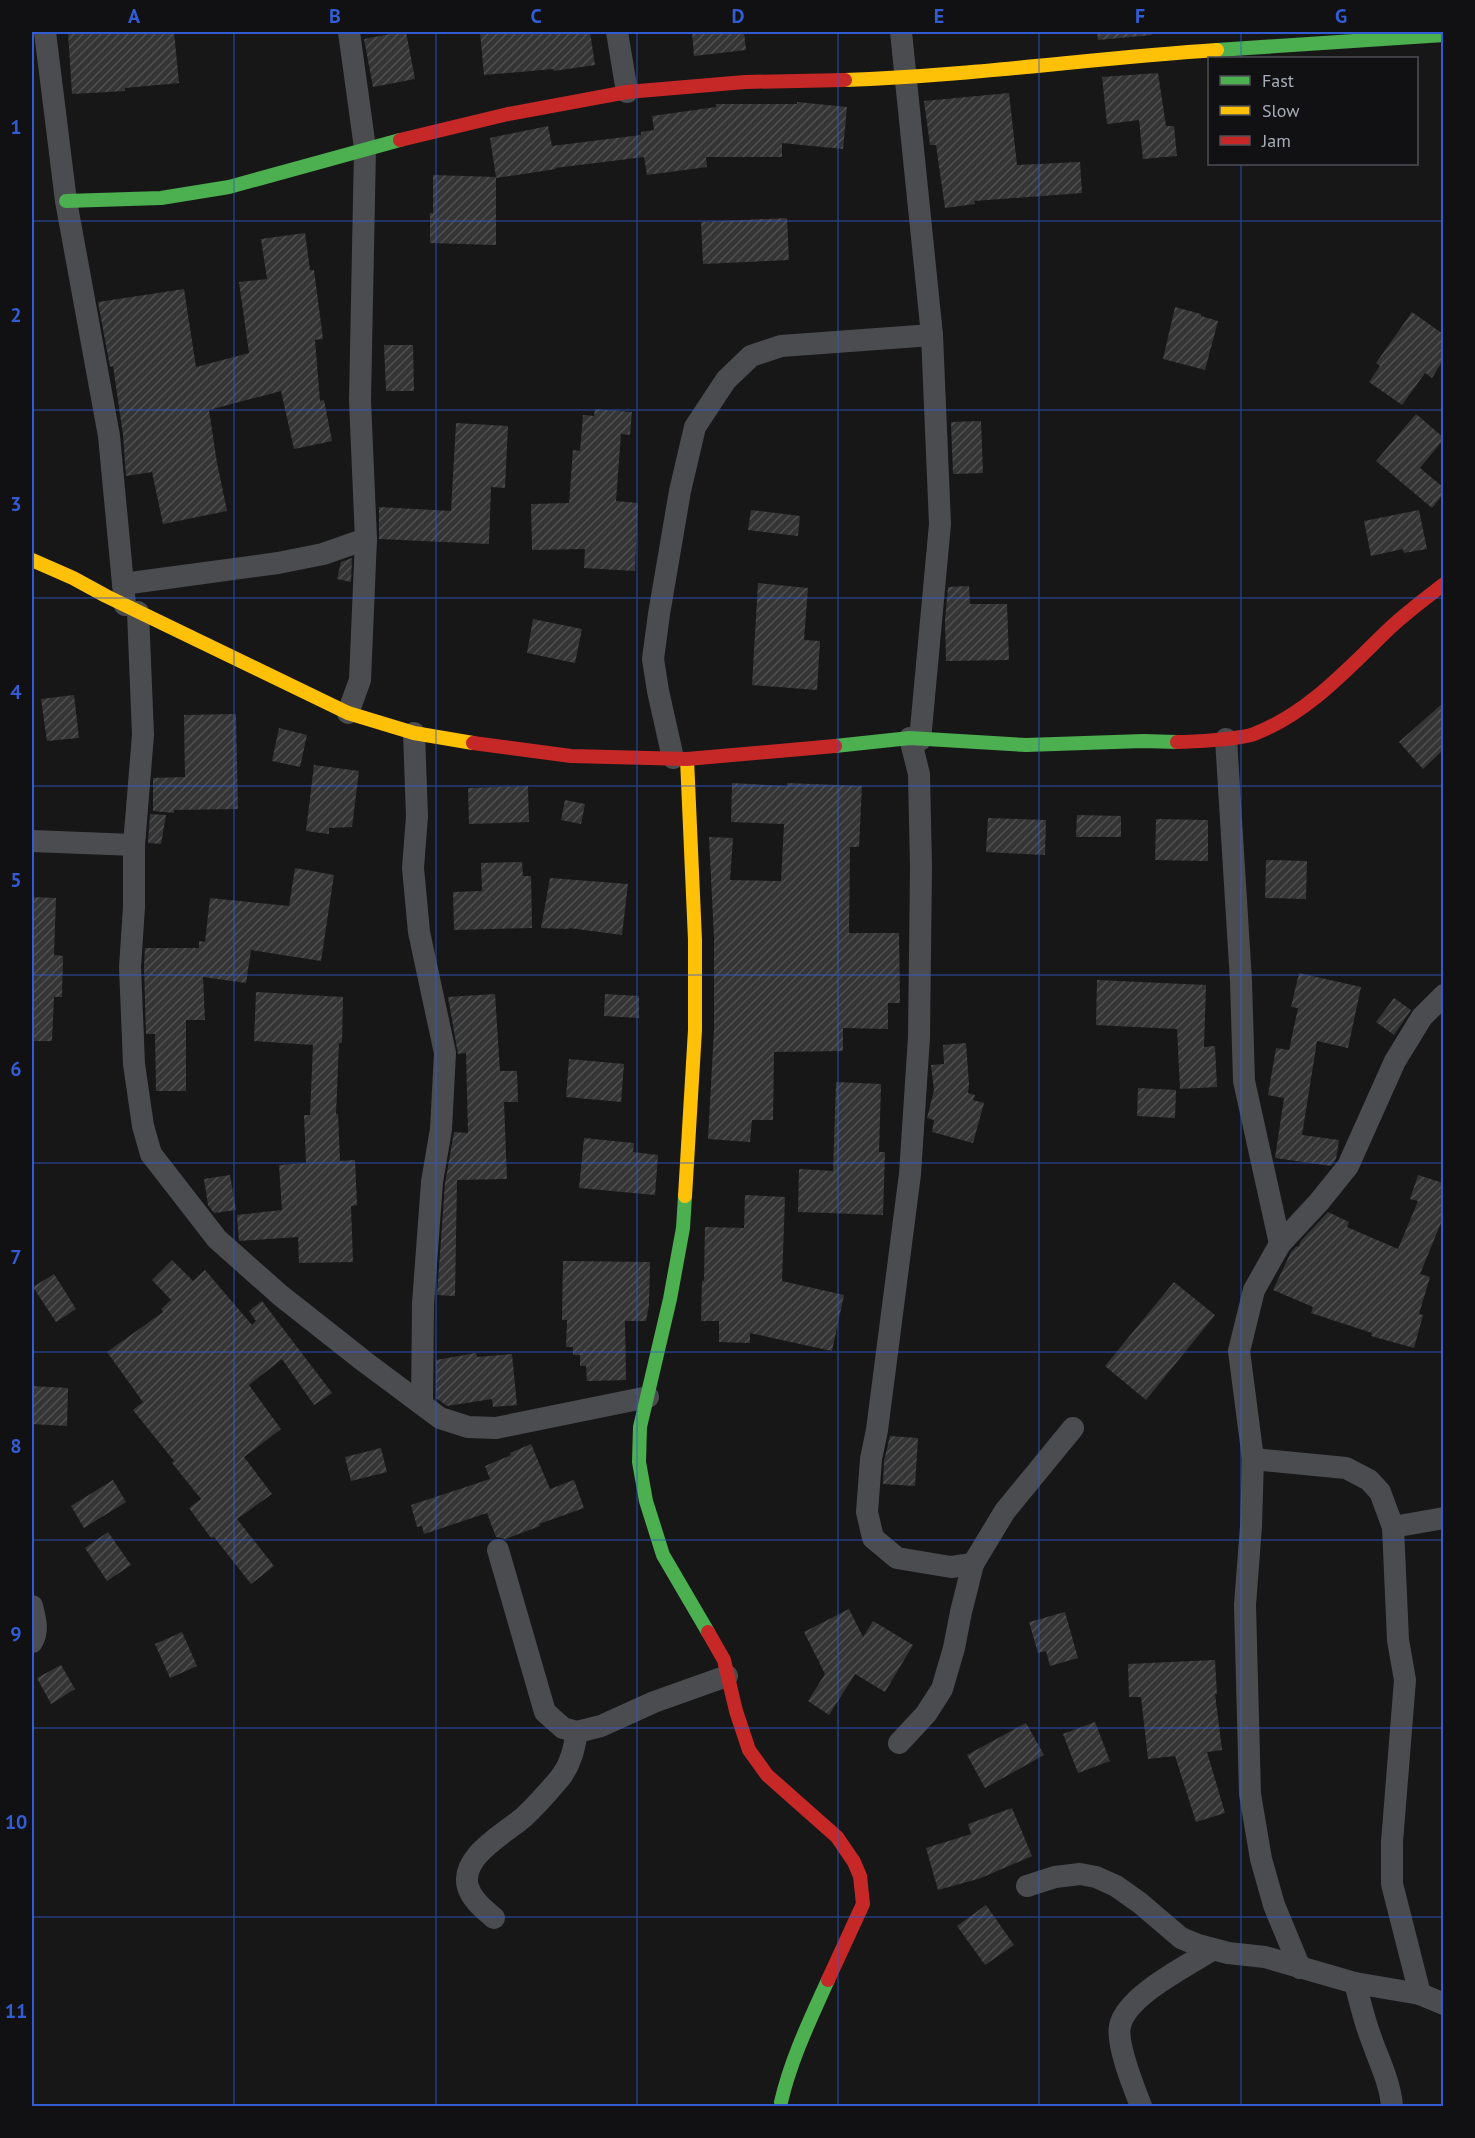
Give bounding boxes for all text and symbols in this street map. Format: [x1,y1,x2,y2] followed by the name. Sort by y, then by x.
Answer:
[128,3,141,29] text: A
[329,3,341,29] text: B
[530,3,542,29] text: C
[732,3,745,29] text: D
[934,3,944,29] text: E
[1135,3,1145,29] text: F
[1335,3,1347,29] text: G
[1208,57,1418,165] legend
[1262,69,1294,92] text: Fast
[1262,99,1300,122] text: Slow
[10,114,22,140] text: 1
[1261,129,1291,152] text: Jam
[10,302,22,328] text: 2
[10,491,22,517] text: 3
[10,679,22,705] text: 4
[10,867,22,893] text: 5
[10,1056,22,1082] text: 6
[10,1244,22,1270] text: 7
[10,1433,22,1459] text: 8
[10,1621,22,1647] text: 9
[5,1809,27,1835] text: 10
[5,1998,27,2024] text: 11

